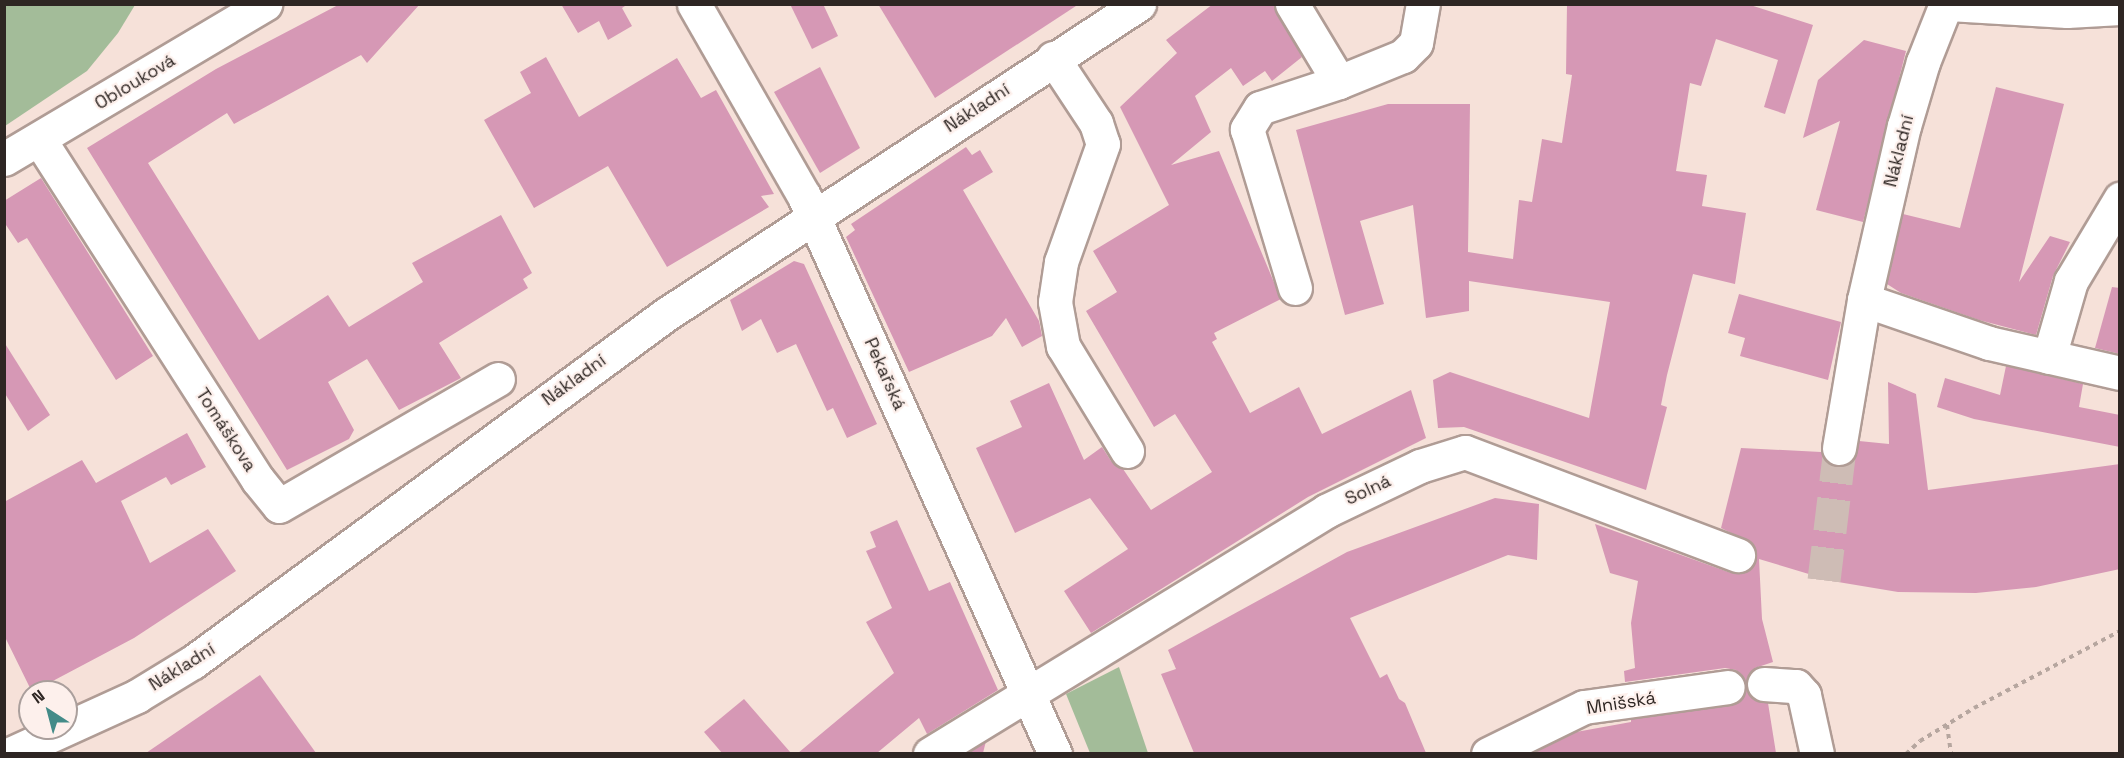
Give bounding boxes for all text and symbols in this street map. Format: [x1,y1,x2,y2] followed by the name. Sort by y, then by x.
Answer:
[91,50,179,114] street label: Oblouková
[940,79,1014,137] street label: Nákladní
[1880,113,1918,189] street label: Nákladní
[859,334,911,414] street label: Pekařská
[538,350,610,410] street label: Nákladní
[191,384,261,476] street label: Tomáškova
[1342,470,1394,510] street label: Solná
[145,638,219,696] street label: Nákladní
[18,680,78,740] north arrow
[28,685,49,708] text: N
[1585,687,1657,719] street label: Mnišská

